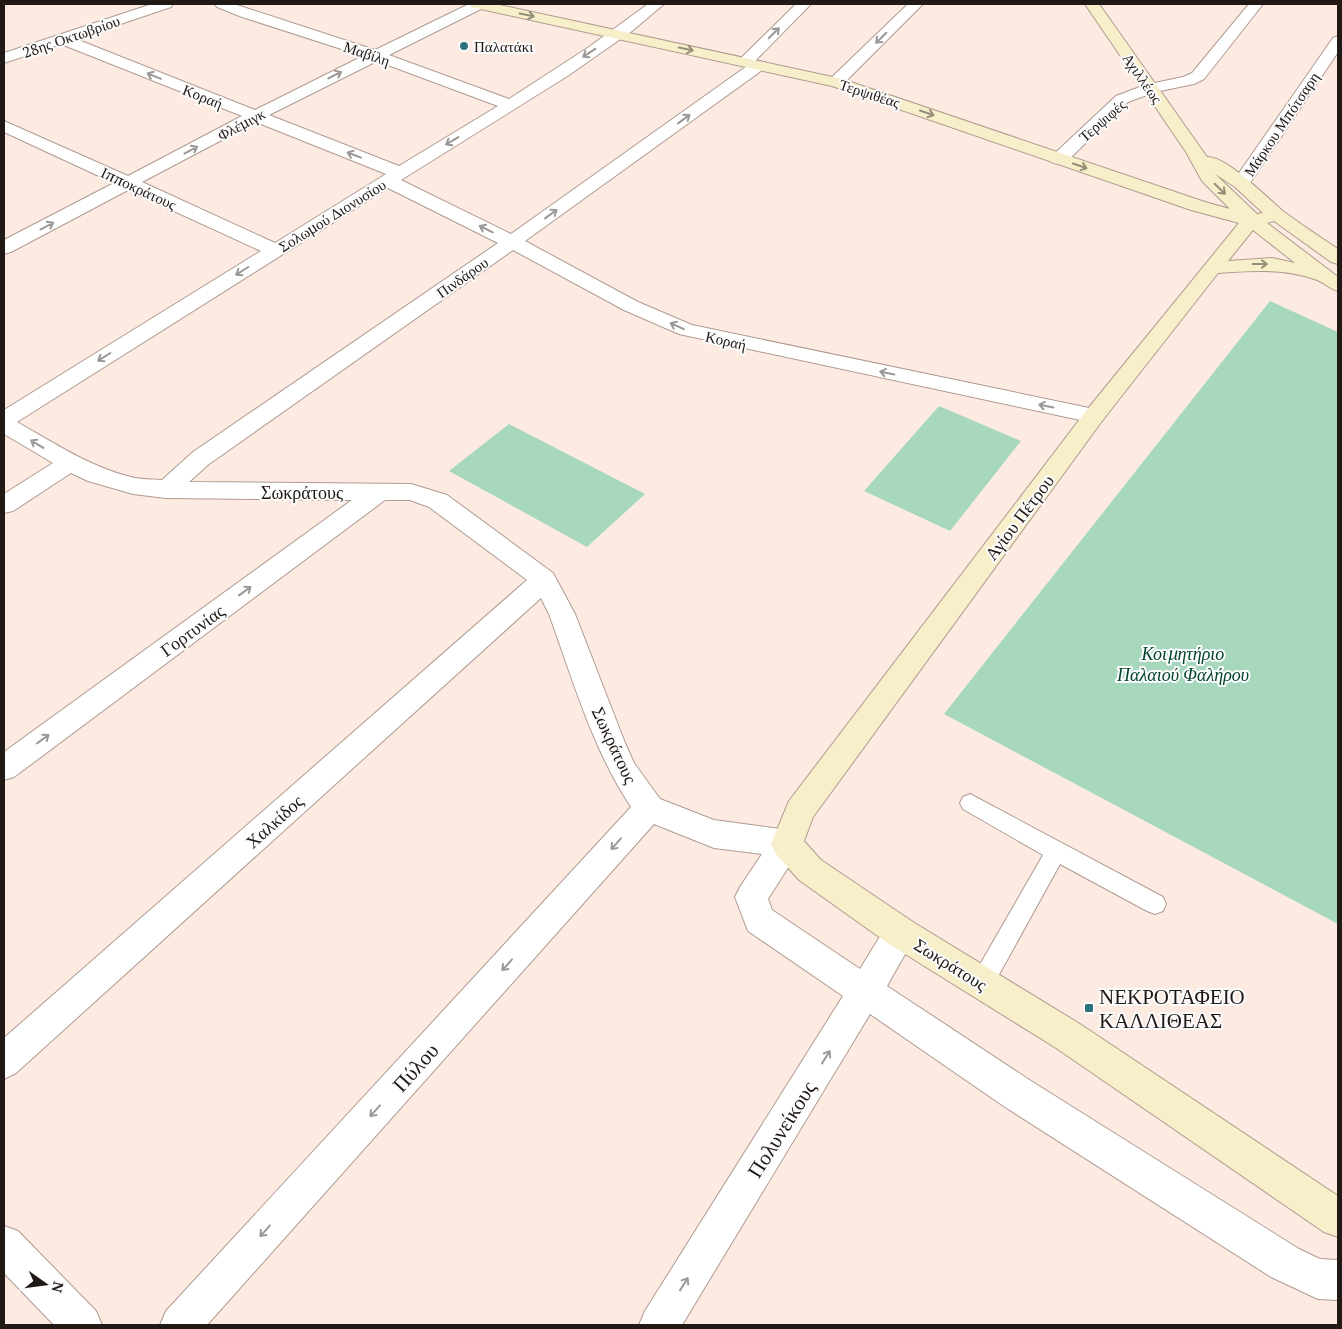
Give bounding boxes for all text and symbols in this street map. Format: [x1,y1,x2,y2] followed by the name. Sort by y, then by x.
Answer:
[20,10,122,62] street label: 28ης Οκτωβρίου
[518,11,534,20] one-way arrow
[768,27,780,39] one-way arrow
[875,32,887,44] one-way arrow
[341,36,393,70] street label: Μαβίλη
[474,36,533,56] place label: Παλατάκι
[458,40,470,52] marker: Παλατάκι
[677,45,693,55] one-way arrow
[583,49,597,59] one-way arrow
[1118,49,1168,107] street label: Αχιλλέως
[1239,68,1323,180] street label: Μάρκου Μπότσαρη
[327,70,342,80] one-way arrow
[147,71,163,80] one-way arrow
[837,74,903,112] street label: Τερψιθέας
[180,79,226,113] street label: Κοραή
[1074,94,1130,146] street label: Τερψιφές
[214,103,269,145] street label: Φλέμιγκ
[919,109,934,118] one-way arrow
[677,114,691,124] one-way arrow
[446,136,460,146] one-way arrow
[183,145,198,155] one-way arrow
[347,150,362,159] one-way arrow
[98,162,180,214] street label: Ιπποκράτους
[1072,162,1088,171] one-way arrow
[275,174,389,256] street label: Σολωμού Διονυσίου
[1213,183,1226,195] one-way arrow
[544,208,558,219] one-way arrow
[39,221,54,230] one-way arrow
[478,224,493,234] one-way arrow
[432,252,492,302] street label: Πινδάρου
[1251,259,1267,269] one-way arrow
[235,265,249,276] one-way arrow
[670,321,685,331] one-way arrow
[704,326,749,354] street label: Κοραή
[98,352,112,362] one-way arrow
[879,368,895,378] one-way arrow
[1038,401,1054,411] one-way arrow
[30,438,44,448] one-way arrow
[979,469,1059,565] street label: Αγίου Πέτρου
[261,480,343,504] street label: Σωκράτους
[238,586,252,596] one-way arrow
[155,599,229,661] street label: Γορτυνίας
[1116,641,1249,686] park label: Κοιμητήριο Παλαιού Φαλήρου
[587,703,643,787] street label: Σωκράτους
[36,734,50,744] one-way arrow
[240,789,308,853] street label: Χαλκίδος
[611,838,622,851] one-way arrow
[910,932,992,996] street label: Σωκράτους
[501,958,513,971] one-way arrow
[1099,982,1245,1034] place label: ΝΕΚΡΟΤΑΦΕΙΟ ΚΑΛΛΙΘΕΑΣ
[1083,1002,1095,1014] marker: ΝΕΚΡΟΤΑΦΕΙΟ ΚΑΛΛΙΘΕΑΣ
[386,1037,444,1097] street label: Πύλου
[821,1050,831,1064] one-way arrow
[740,1075,822,1183] street label: Πολυνείκους
[369,1104,380,1117] one-way arrow
[260,1225,271,1238] one-way arrow
[20,1259,70,1309] north arrow
[680,1277,690,1291] one-way arrow
[48,1280,69,1295] text: N

